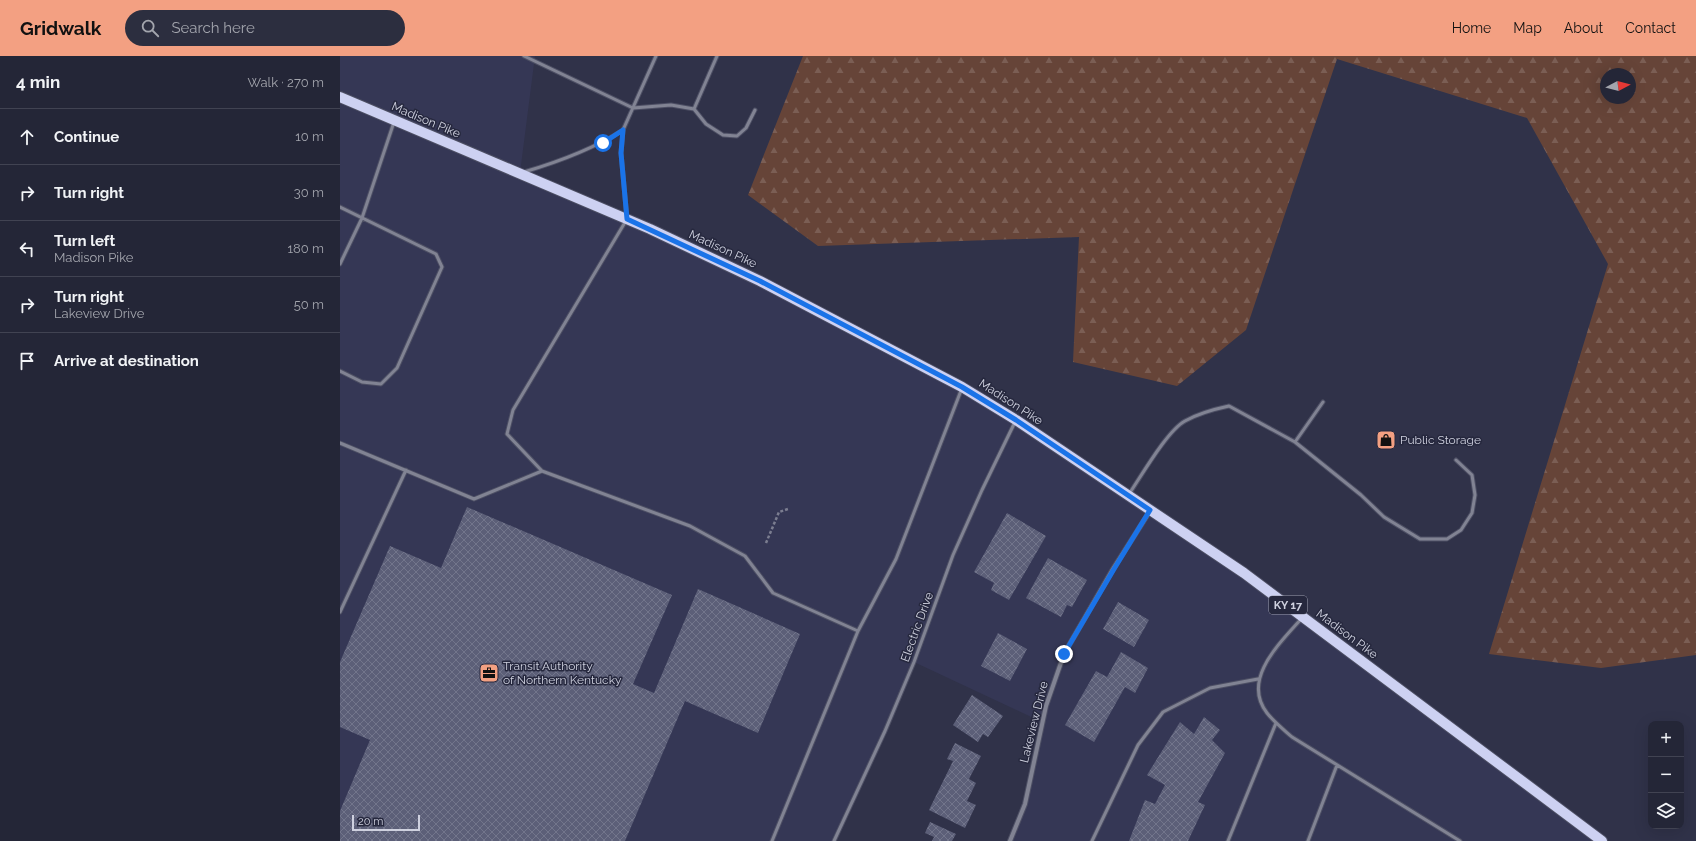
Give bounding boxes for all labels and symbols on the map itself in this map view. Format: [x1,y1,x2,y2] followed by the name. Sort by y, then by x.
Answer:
[1600,68,1636,104] north arrow
[390,99,462,141] street label: Madison Pike
[594,134,612,152] route start
[687,227,759,271] street label: Madison Pike
[976,376,1046,428] street label: Madison Pike
[1375,429,1397,451] shop icon: Public Storage
[1400,433,1481,447] place label: Public Storage
[898,590,936,664] street label: Electric Drive
[1269,596,1307,614] road number: KY 17
[1314,606,1380,662] street label: Madison Pike
[1055,645,1073,663] route end
[503,659,622,687] place label: Transit Authority of Northern Kentucky
[478,662,500,684] office icon: Transit Authority of Northern Kentucky
[1017,680,1051,764] street label: Lakeview Drive
[352,813,420,832] scale bar

